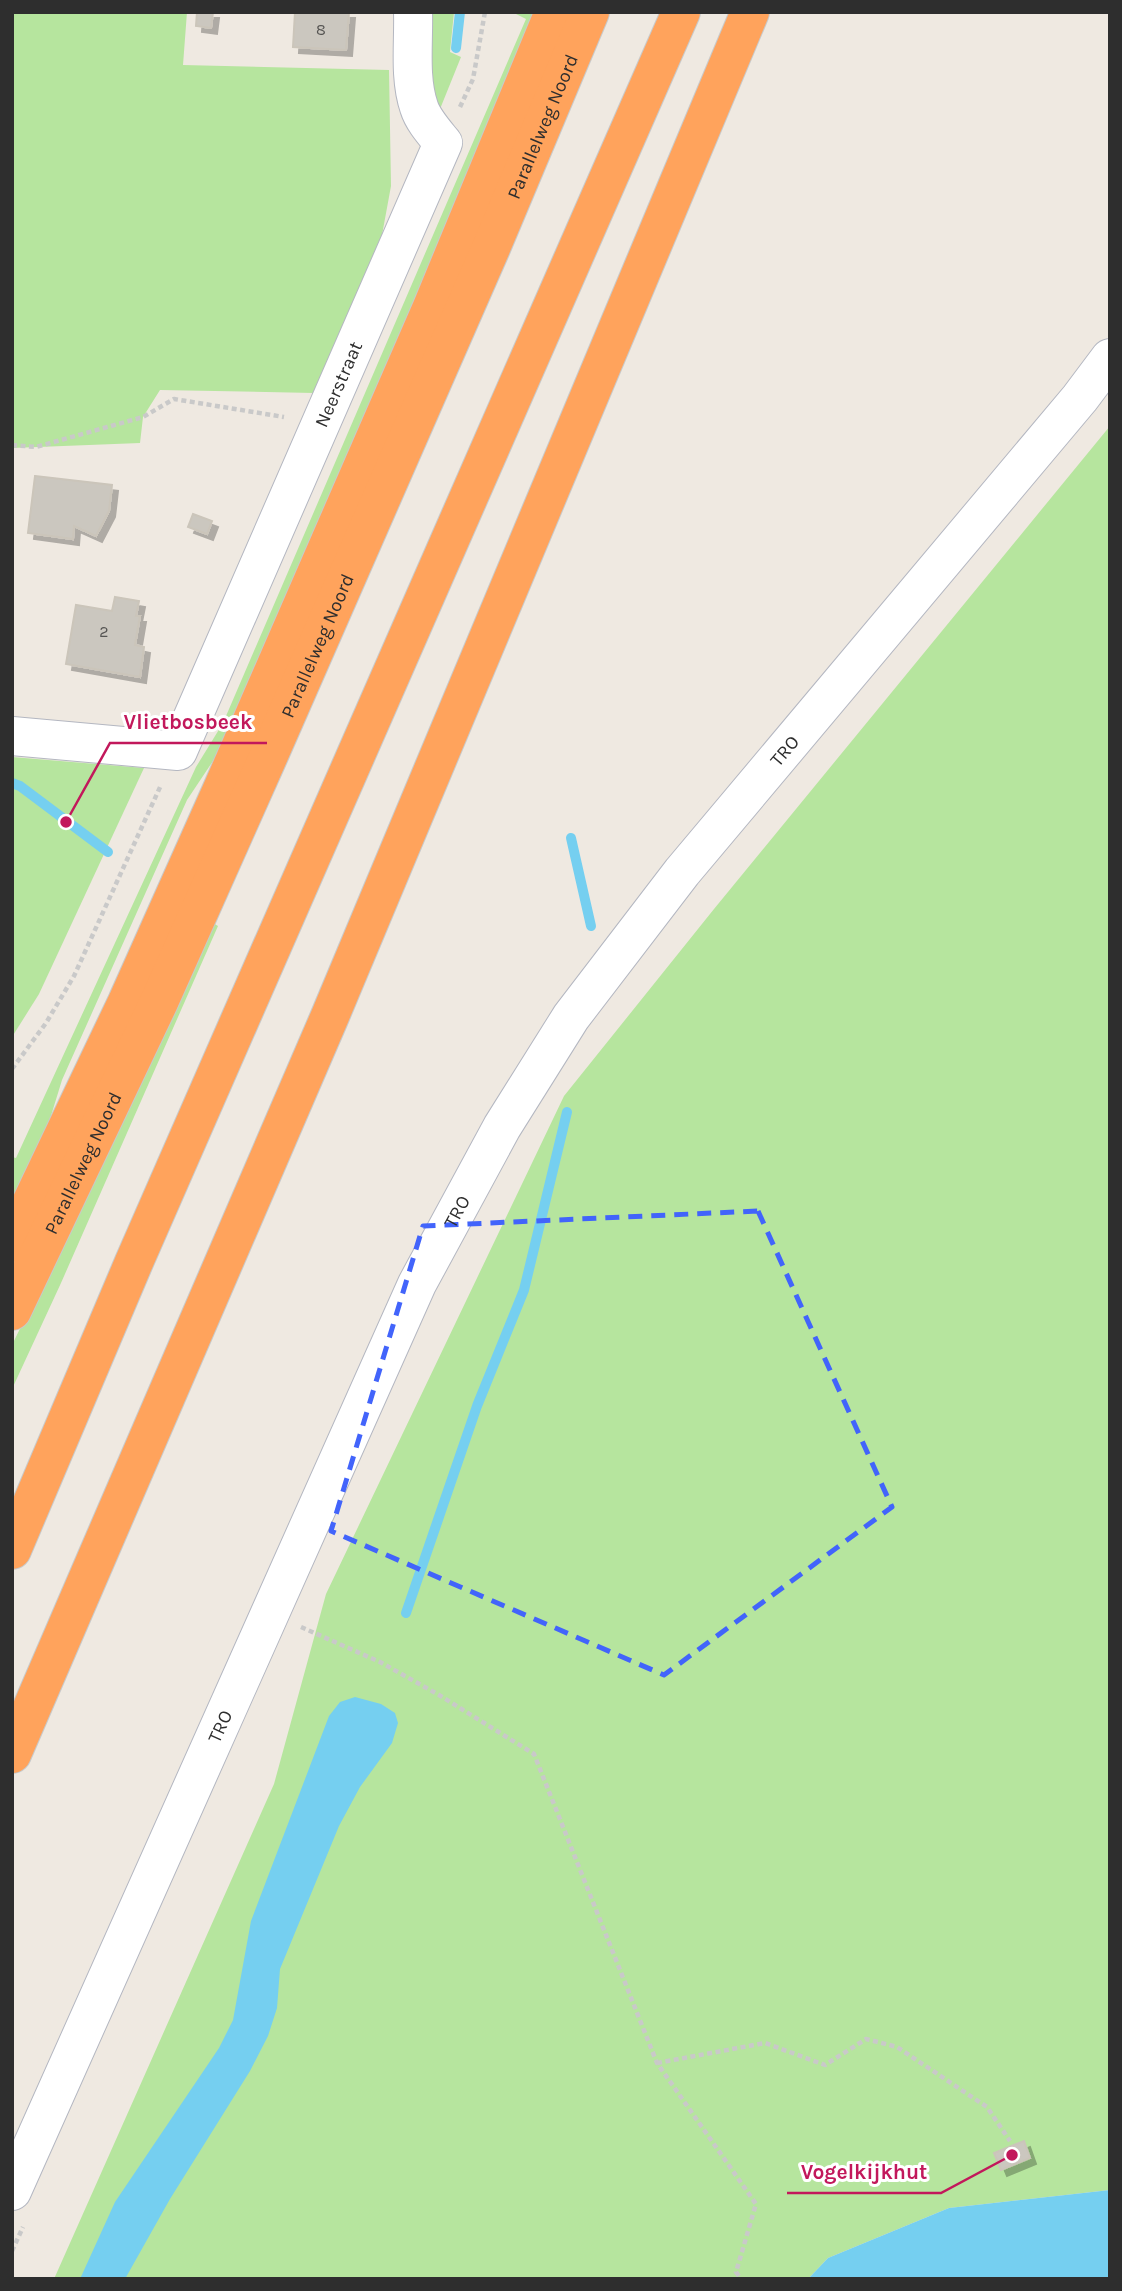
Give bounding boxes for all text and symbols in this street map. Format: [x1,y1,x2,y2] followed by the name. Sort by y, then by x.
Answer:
[316,20,326,39] house number: 8
[503,51,583,202] street label: Parallelweg Noord
[310,338,367,431] street label: Neerstraat
[277,571,359,721] street label: Parallelweg Noord
[99,622,109,641] house number: 2
[110,701,267,743] callout: Vlietbosbeek
[124,710,253,734] text: Vlietbosbeek
[766,731,804,771] street label: TRO
[40,1089,127,1238] street label: Parallelweg Noord
[440,1192,475,1232] street label: TRO
[204,1707,237,1746] street label: TRO
[787,2151,941,2193] callout: Vogelkijkhut
[801,2160,927,2184] text: Vogelkijkhut

